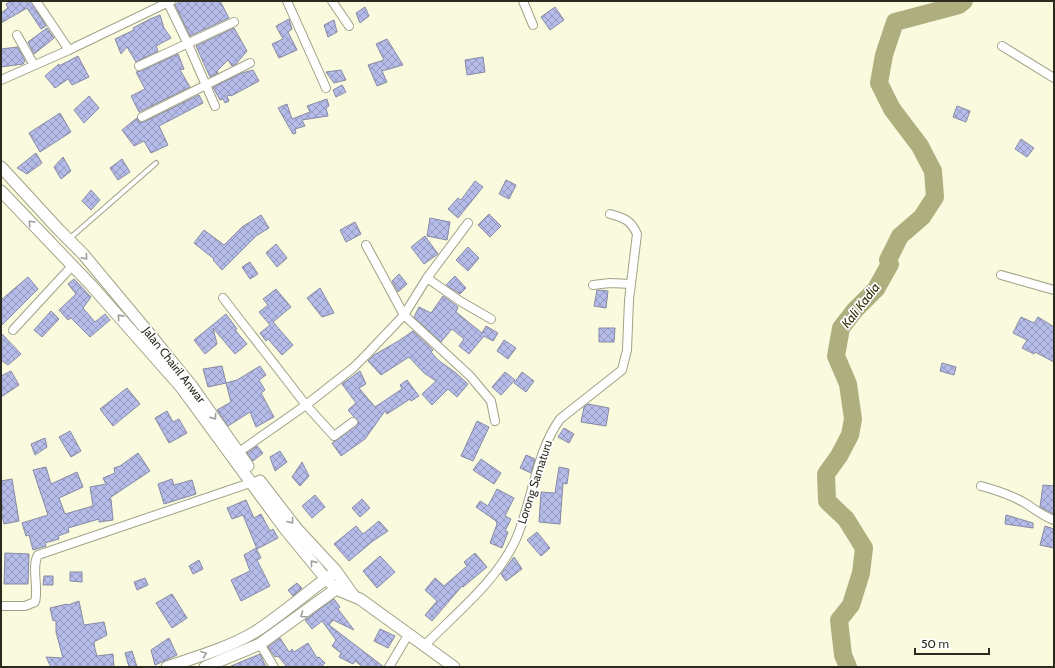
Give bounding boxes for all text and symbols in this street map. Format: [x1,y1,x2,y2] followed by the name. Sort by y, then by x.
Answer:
[28,220,35,228] one-way arrow
[80,252,88,260] one-way arrow
[837,279,883,331] water label: Kali Kadia
[118,315,125,322] one-way arrow
[139,323,209,406] street label: Jalan Chairil Anwar
[209,412,216,419] one-way arrow
[514,438,555,526] street label: Lorong Samaturu
[286,517,293,524] one-way arrow
[310,560,317,567] one-way arrow
[300,610,307,618] one-way arrow
[915,630,989,656] scale bar
[921,636,949,651] text: 50 m
[200,651,207,659] one-way arrow

